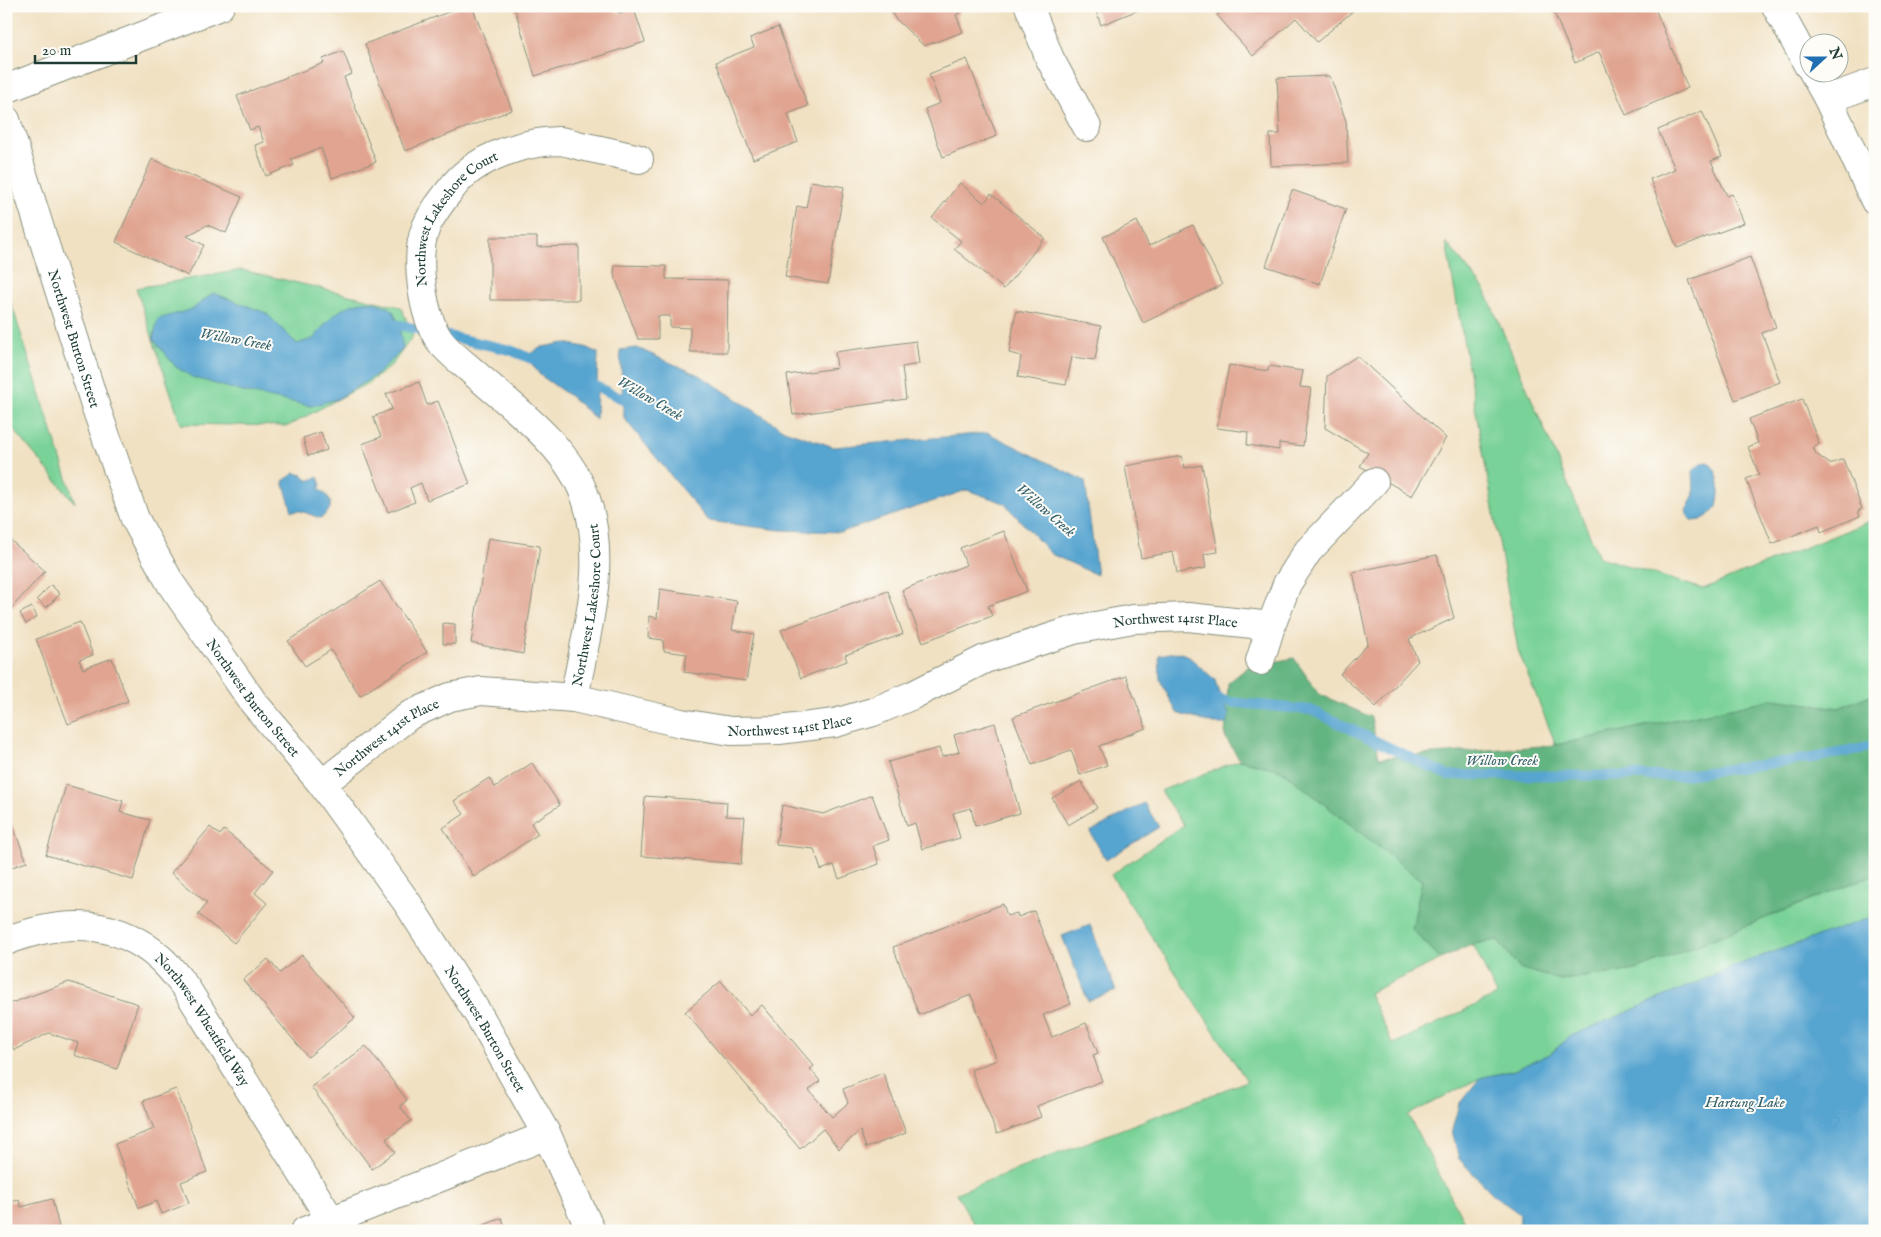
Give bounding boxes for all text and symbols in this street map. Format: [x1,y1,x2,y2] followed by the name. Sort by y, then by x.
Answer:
[35,32,136,64] scale bar
[1798,32,1848,82] north arrow
[42,41,72,60] text: 20 m
[1824,44,1846,63] text: N
[412,147,501,287] street label: Northwest Lakeshore Court
[43,267,103,411] street label: Northwest Burton Street
[199,324,273,355] water label: Willow Creek
[614,372,686,425] water label: Willow Creek
[1012,479,1079,541] water label: Willow Creek
[568,522,605,688] street label: Northwest Lakeshore Court
[1112,609,1239,633] street label: Northwest 141st Place
[202,635,303,761] street label: Northwest Burton Street
[331,695,443,781] street label: Northwest 141st Place
[727,710,855,741] street label: Northwest 141st Place
[1466,751,1538,770] water label: Willow Creek
[150,950,253,1090] street label: Northwest Wheatfield Way
[440,963,529,1096] street label: Northwest Burton Street
[1704,1093,1785,1113] water label: Hartung Lake

